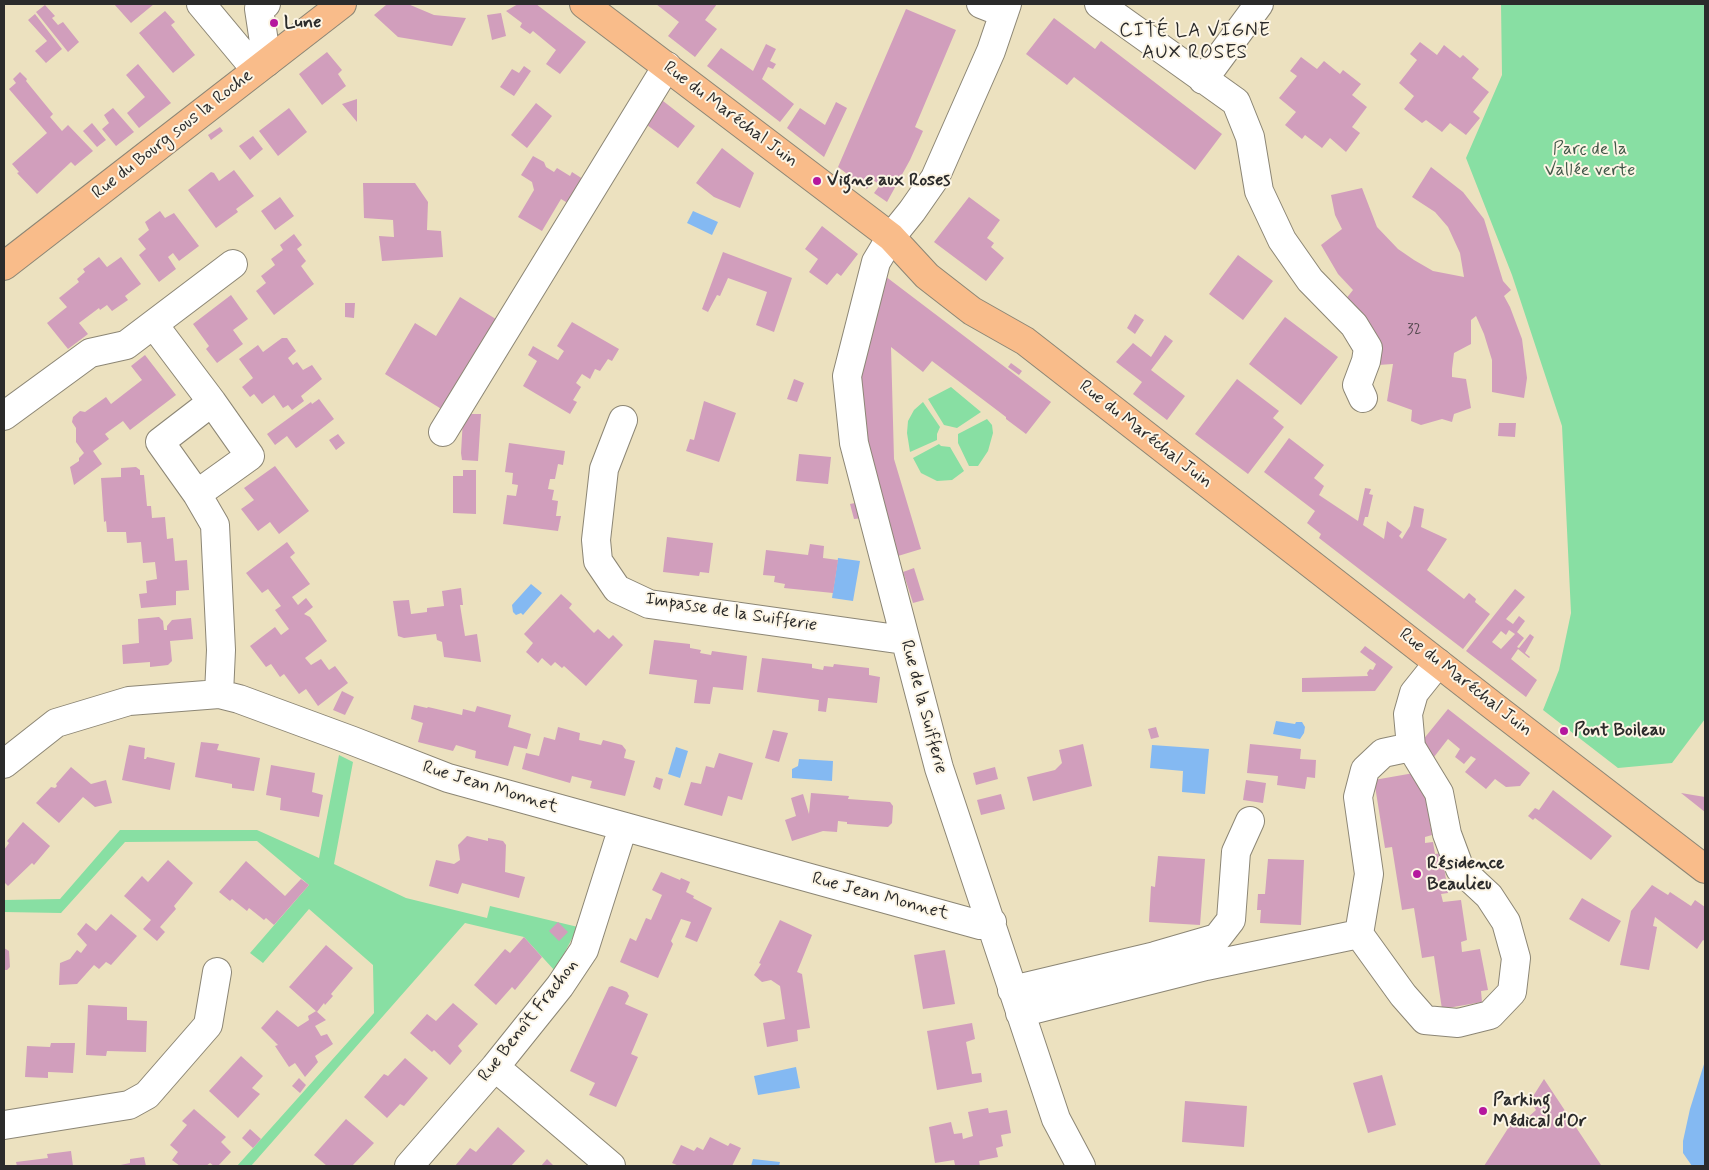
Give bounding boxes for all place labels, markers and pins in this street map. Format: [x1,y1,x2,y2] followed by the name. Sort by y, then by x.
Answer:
[284,12,321,34] place label: Lune
[268,17,280,29] marker: Lune
[827,170,950,192] place label: Vigne aux Roses
[811,175,823,187] marker: Vigne aux Roses
[1574,720,1665,742] place label: Pont Boileau
[1558,725,1570,737] marker: Pont Boileau
[1427,853,1505,896] place label: Résidence Beaulieu
[1411,868,1423,880] marker: Résidence Beaulieu
[1493,1090,1587,1132] place label: Parking Médical d'Or
[1477,1105,1489,1117] marker: Parking Médical d'Or

